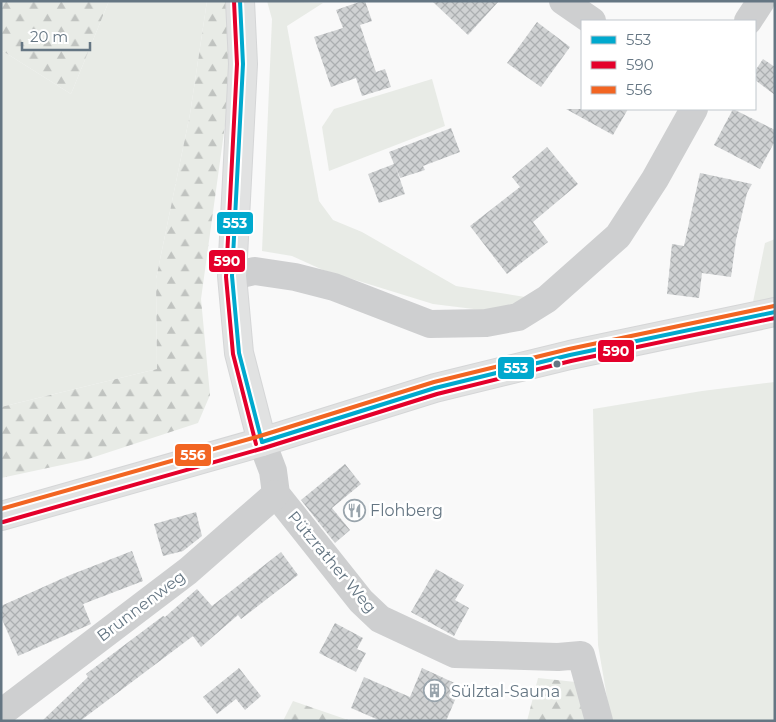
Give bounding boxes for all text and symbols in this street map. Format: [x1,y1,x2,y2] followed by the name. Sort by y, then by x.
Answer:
[22,20,90,52] scale bar
[581,20,756,110] legend
[30,27,68,46] text: 20 m
[626,30,651,49] text: 553
[626,55,654,74] text: 590
[626,80,652,99] text: 556
[216,211,254,235] line badge: 553
[223,214,247,232] text: 553
[208,249,246,273] line badge: 590
[214,252,240,270] text: 590
[597,339,635,363] line badge: 590
[603,342,629,360] text: 590
[497,356,535,380] line badge: 553
[504,359,528,377] text: 553
[552,359,562,369] unlabelled marker
[174,443,212,467] line badge: 556
[180,446,206,464] text: 556
[342,498,366,522] restaurant icon: Flohberg
[370,501,443,520] place label: Flohberg
[284,507,380,617] street label: Pützrather Weg
[93,567,189,645] street label: Brunnenweg
[423,679,447,703] building icon: Sülztal-Sauna
[451,682,560,701] place label: Sülztal-Sauna

